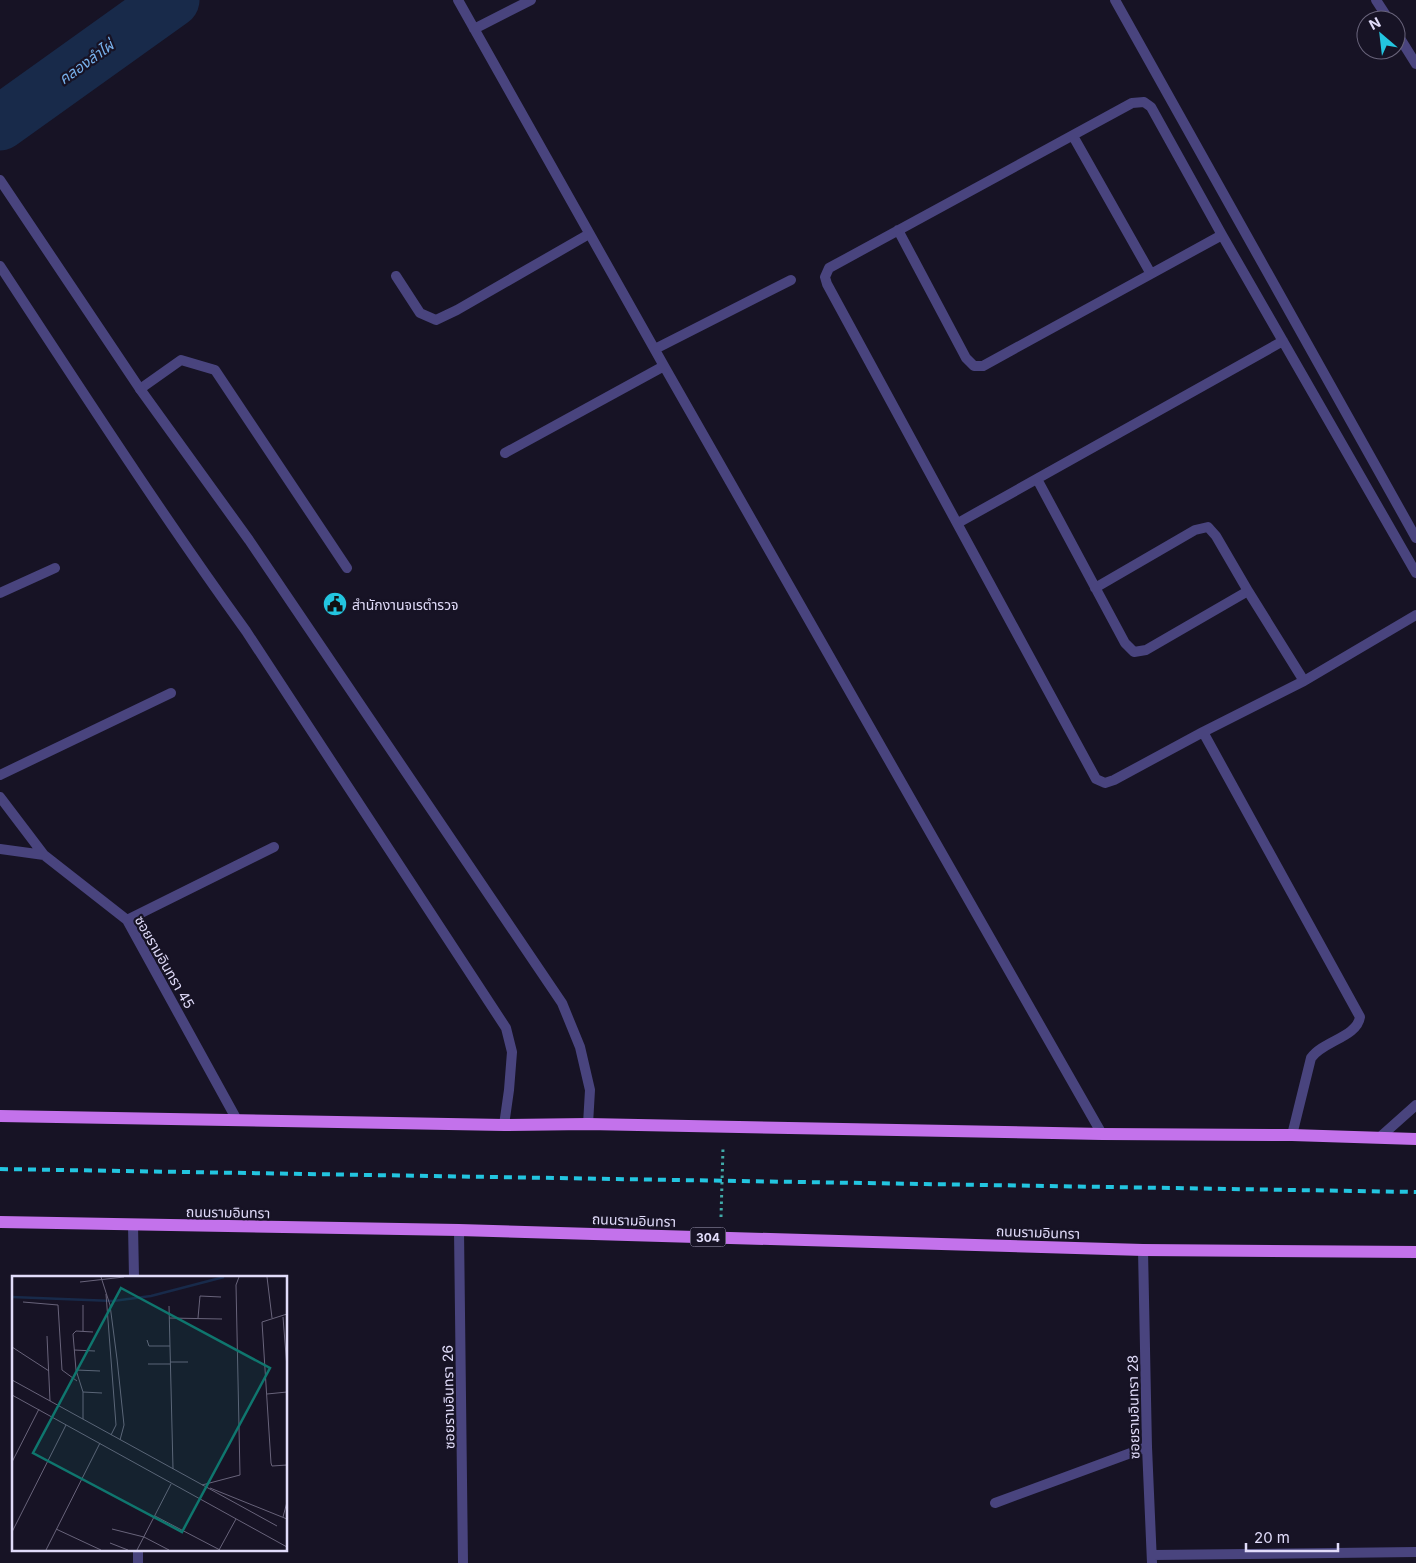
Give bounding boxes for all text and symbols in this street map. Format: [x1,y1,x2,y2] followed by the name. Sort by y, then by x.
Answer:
[1356,10,1406,60] north arrow
[1366,13,1383,33] text: N
[55,35,119,88] water label: คลองลำไผ่
[322,591,348,617] public building icon: สำนักงานจเรตำรวจ
[352,596,458,613] place label: สำนักงานจเรตำรวจ
[132,913,198,1011] street label: ซอยรามอินทรา 45
[186,1203,270,1221] street label: ถนนรามอินทรา
[592,1210,676,1230] street label: ถนนรามอินทรา
[996,1222,1080,1242] street label: ถนนรามอินทรา
[690,1228,726,1246] road number: 304
[12,1276,288,1550] inset map
[439,1345,457,1449] street label: ซอยรามอินทรา 26
[1124,1355,1142,1459] street label: ซอยรามอินทรา 28
[1246,1520,1338,1552] scale bar
[1254,1528,1290,1547] text: 20 m

